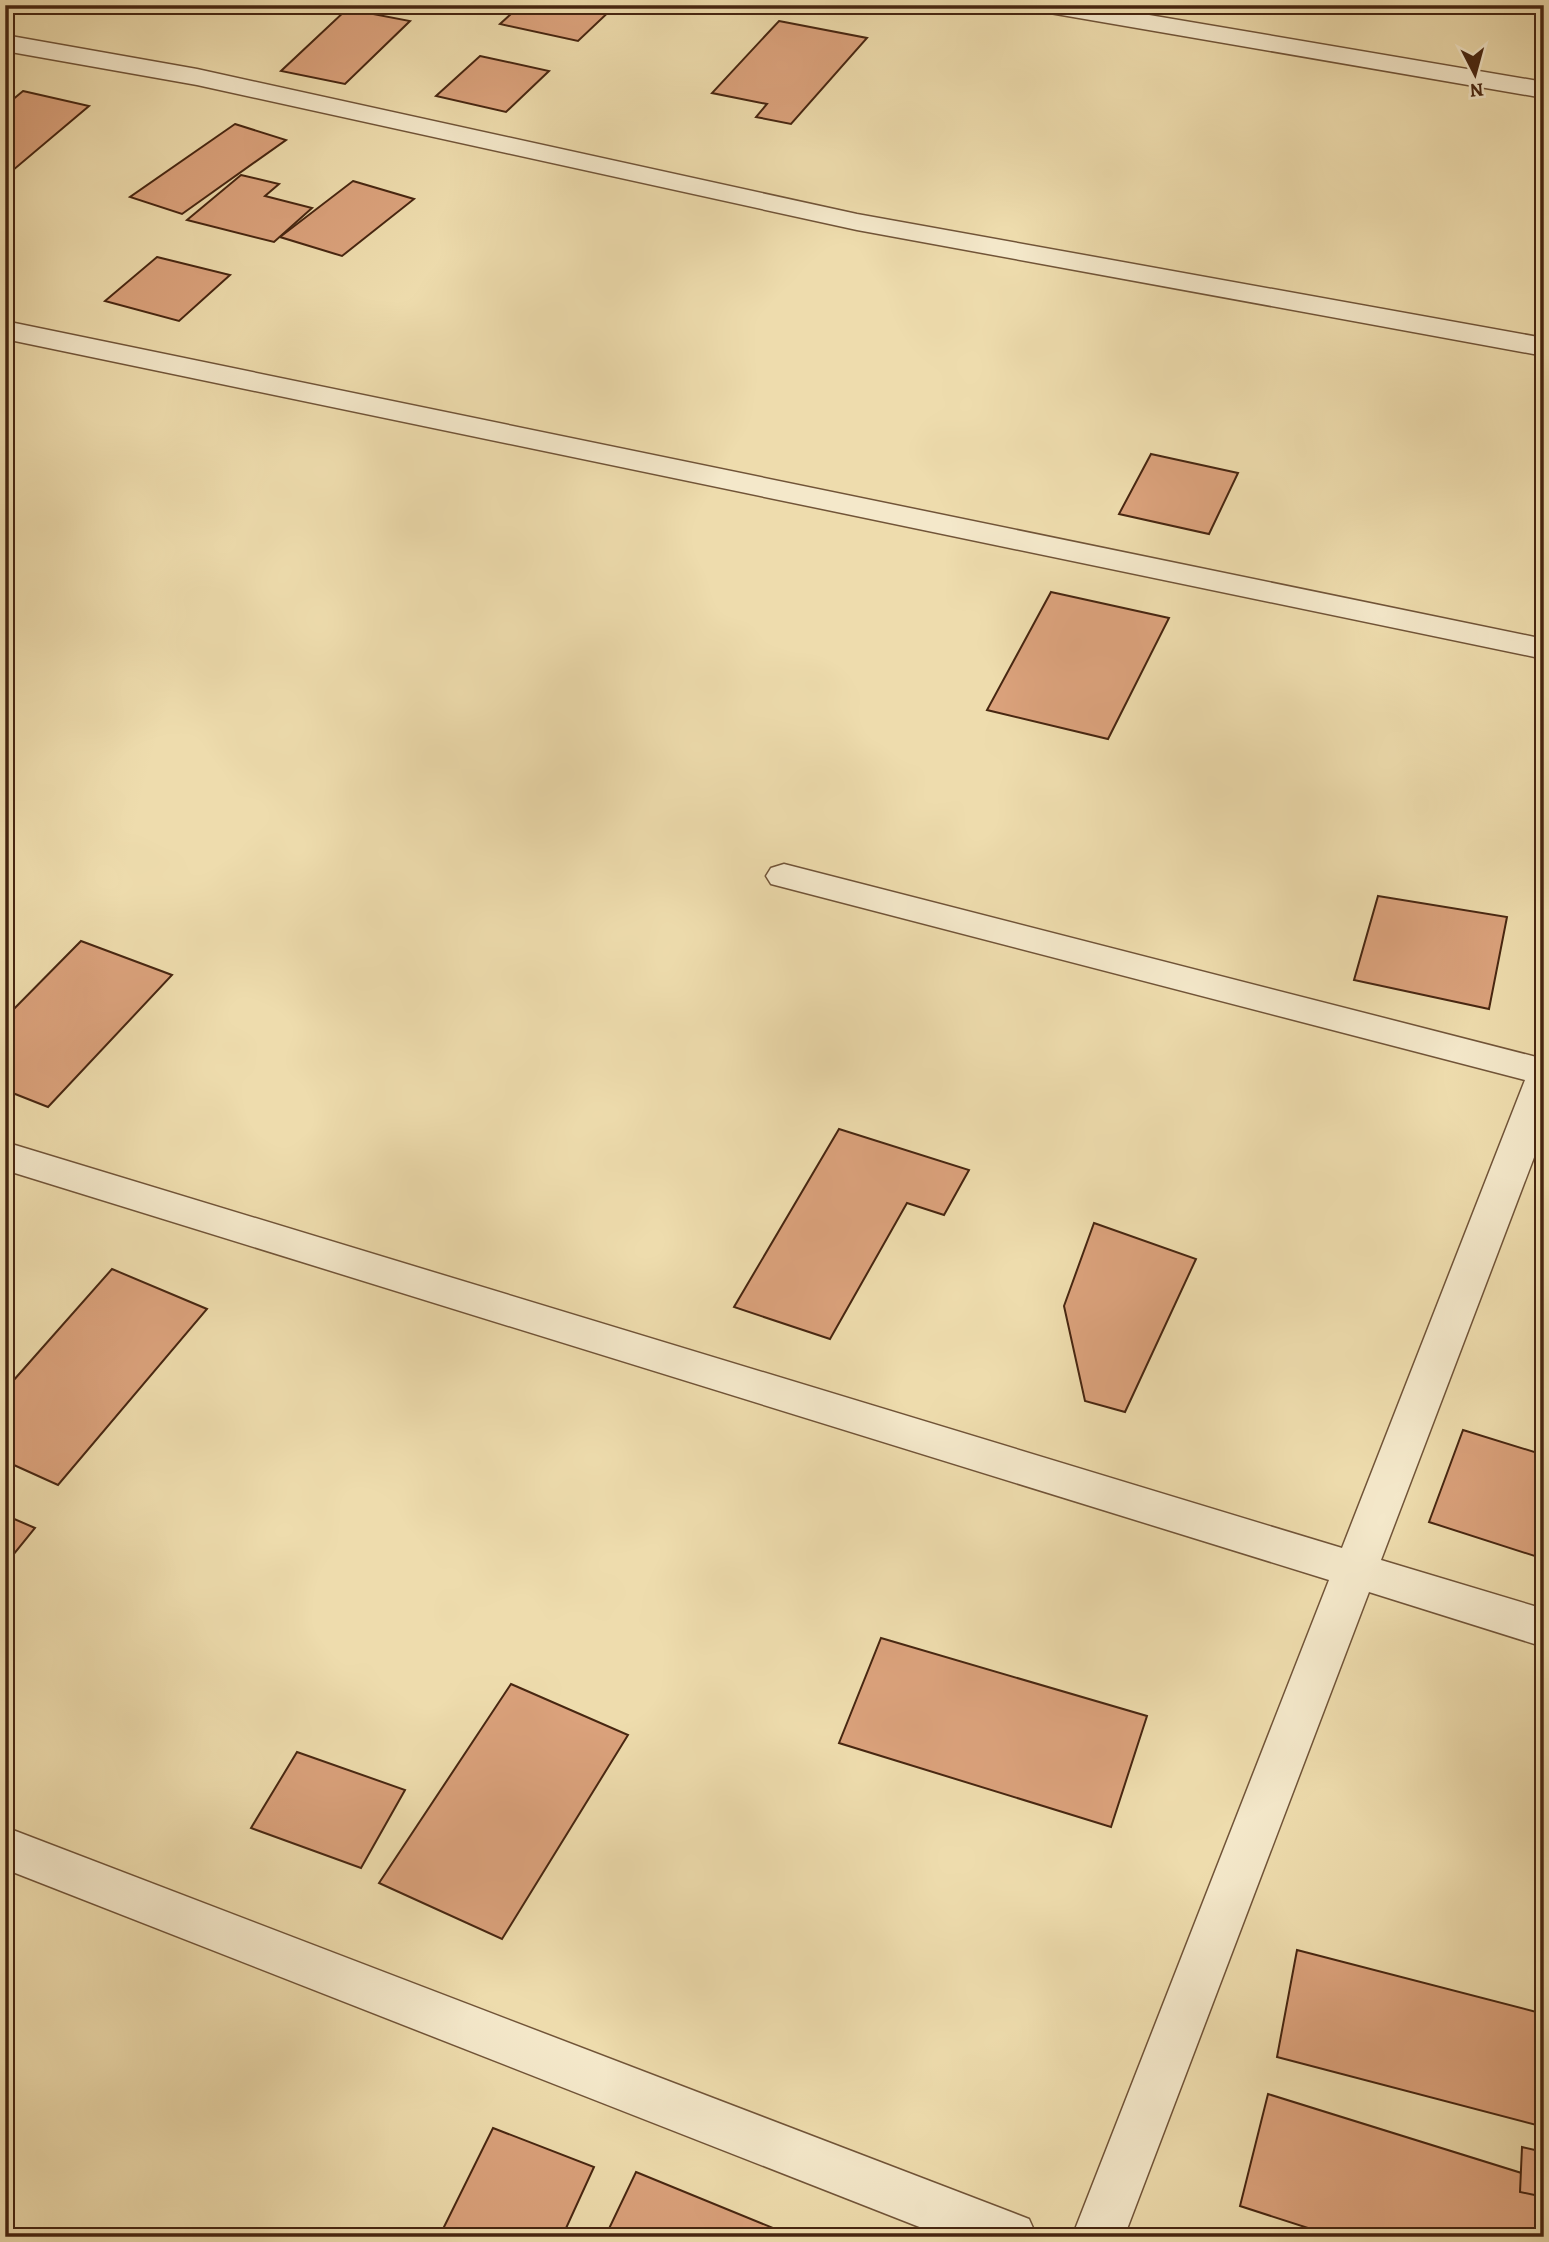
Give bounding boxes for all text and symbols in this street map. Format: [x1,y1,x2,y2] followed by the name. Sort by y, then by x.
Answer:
[1440,38,1510,108] north arrow
[1468,76,1485,104] text: N

